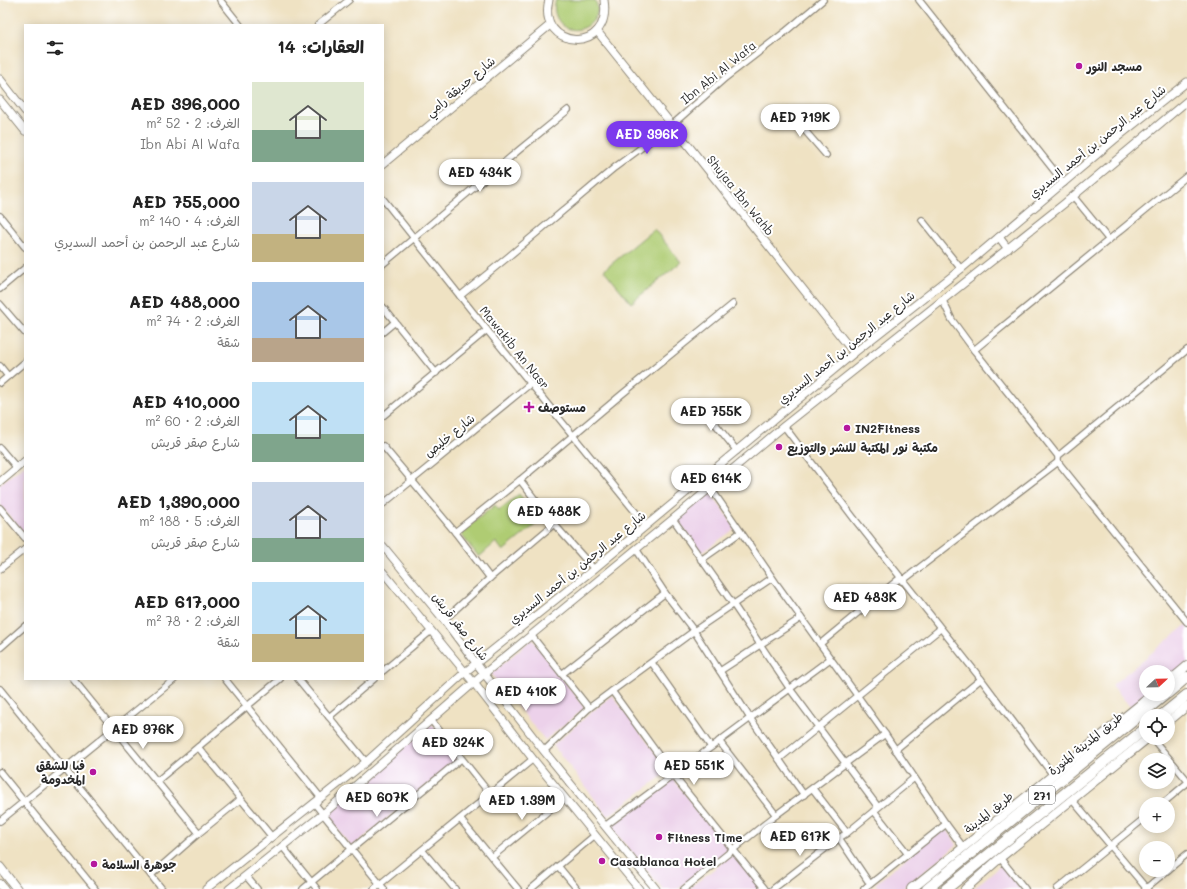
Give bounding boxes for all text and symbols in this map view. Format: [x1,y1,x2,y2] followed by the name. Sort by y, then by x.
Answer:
[277,35,364,57] text: العقارات: 14
[44,37,66,59] icon: filters
[677,37,759,107] street label: Ibn Abi Al Wafa
[422,52,501,123] street label: شارع حديقة رامي
[1086,58,1142,75] place label: مسجد النور
[1074,61,1084,71] marker: مسجد النور
[1025,81,1170,203] street label: شارع عبد الرحمن بن أحمد السديري
[130,92,240,114] text: AED 396,000
[284,98,332,146] icon: home
[759,104,841,138] pin: AED 719K
[770,108,830,125] text: AED 719K
[146,114,240,131] text: الغرف: 2 · 52 m²
[606,121,688,155] pin: AED 396K
[615,125,679,142] text: AED 396K
[140,135,240,152] text: Ibn Abi Al Wafa
[704,152,778,238] street label: Shujaa Ibn Wahb
[439,159,521,193] pin: AED 434K
[448,163,512,180] text: AED 434K
[132,190,240,212] text: AED 755,000
[284,198,332,246] icon: home
[139,212,240,229] text: الغرف: 4 · 140 m²
[54,233,240,250] text: شارع عبد الرحمن بن أحمد السديري
[774,287,919,409] street label: شارع عبد الرحمن بن أحمد السديري
[129,290,240,312] text: AED 488,000
[284,298,332,346] icon: home
[477,302,553,392] street label: Mawakib An Nasr
[146,312,240,329] text: الغرف: 2 · 74 m²
[217,333,240,350] text: شقة
[132,390,240,412] text: AED 410,000
[284,398,332,446] icon: home
[670,398,752,432] pin: AED 755K
[538,399,586,416] place label: مستوصف
[523,401,535,413] marker: مستوصف
[680,402,742,419] text: AED 755K
[420,410,479,462] street label: شارع خليص
[145,412,240,429] text: الغرف: 2 · 60 m²
[855,420,920,436] place label: IN2Fitness
[842,423,852,433] marker: IN2Fitness
[151,433,240,450] text: شارع صقر قريش
[787,439,938,457] place label: مكتبة نور المكتبة للنشر والتوزيع
[774,442,784,452] marker: مكتبة نور المكتبة للنشر والتوزيع
[670,465,752,499] pin: AED 614K
[680,469,742,486] text: AED 614K
[117,490,240,512] text: AED 1,390,000
[284,498,332,546] icon: home
[508,498,590,532] pin: AED 488K
[517,502,581,519] text: AED 488K
[505,507,650,629] street label: شارع عبد الرحمن بن أحمد السديري
[139,512,240,529] text: الغرف: 5 · 188 m²
[151,533,240,550] text: شارع صقر قريش
[824,584,906,618] pin: AED 483K
[833,588,897,605] text: AED 483K
[428,589,493,665] street label: شارع صقر قريش
[134,590,240,612] text: AED 617,000
[284,598,332,646] icon: home
[146,612,240,629] text: الغرف: 2 · 78 m²
[217,633,240,650] text: شقة
[1139,665,1175,701] north arrow
[1139,665,1175,877] map controls
[485,678,567,712] pin: AED 410K
[495,682,557,699] text: AED 410K
[1044,708,1126,779] street label: طريق المدينة المنورة
[1139,709,1175,745] button: locate
[102,716,184,750] pin: AED 976K
[112,720,174,737] text: AED 976K
[412,729,494,763] pin: AED 324K
[421,733,485,750] text: AED 324K
[653,752,735,786] pin: AED 551K
[1139,753,1175,789] button: layers
[664,756,724,773] text: AED 551K
[36,757,85,787] place label: فبا للشقق المخدومة
[88,767,98,777] marker: فبا للشقق المخدومة
[336,784,418,818] pin: AED 607K
[1029,786,1055,804] road number: 271
[476,787,568,821] pin: AED 1.39M
[960,787,1016,837] street label: طريق المدينة
[345,788,409,805] text: AED 607K
[488,791,556,808] text: AED 1.39M
[1139,797,1175,833] button: +
[759,823,841,857] pin: AED 617K
[770,827,830,844] text: AED 617K
[667,829,742,845] place label: Fitness Time
[654,832,664,842] marker: Fitness Time
[1139,841,1175,877] button: −
[610,853,716,869] place label: Casablanca Hotel
[102,856,177,873] place label: جوهرة السلامة
[597,856,607,866] marker: Casablanca Hotel
[89,859,99,869] marker: جوهرة السلامة

